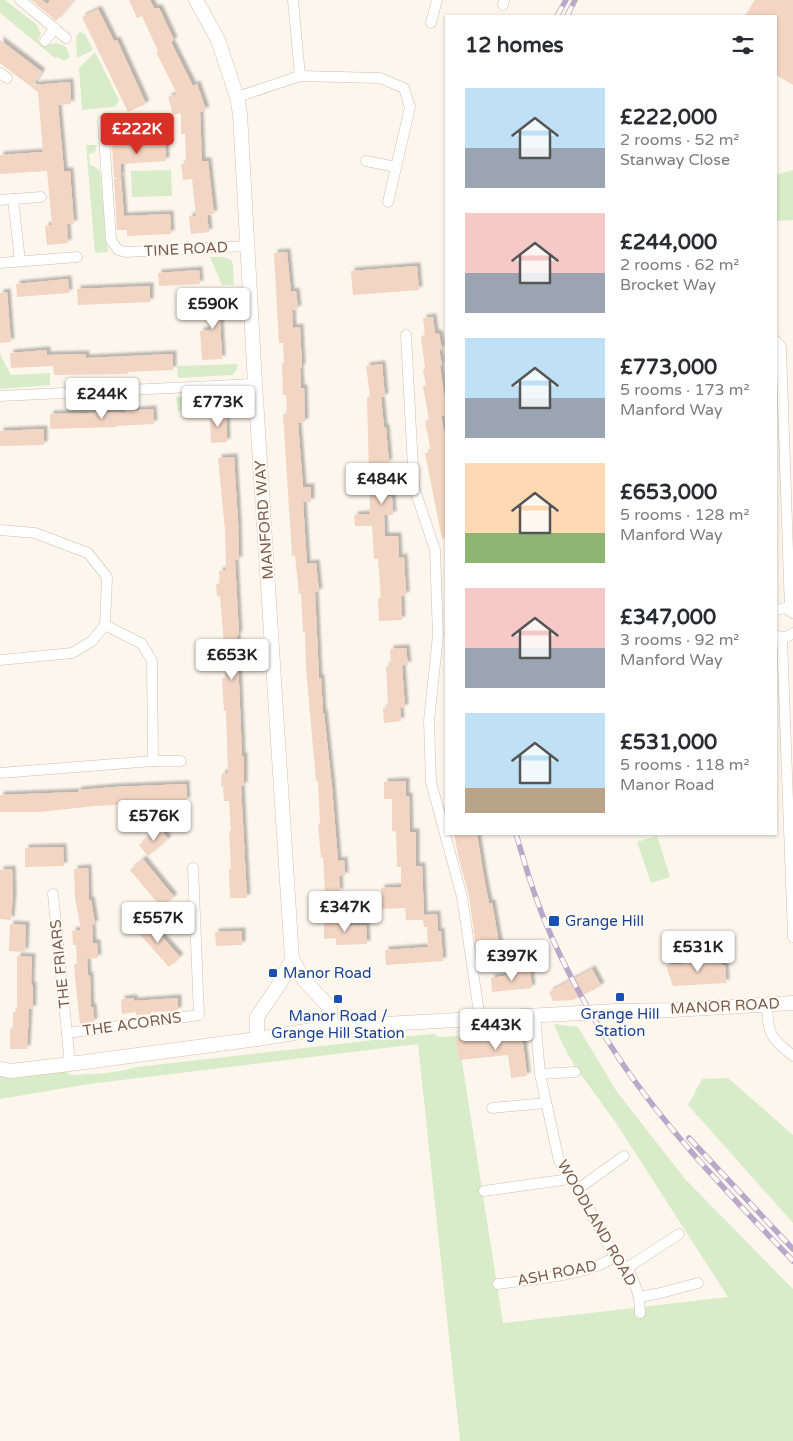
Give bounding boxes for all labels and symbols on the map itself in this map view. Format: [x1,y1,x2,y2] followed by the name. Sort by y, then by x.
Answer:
[102,112,172,155] pin: £222K
[144,238,228,260] street label: TINE ROAD
[178,288,248,330] pin: £590K
[67,378,137,420] pin: £244K
[183,386,253,428] pin: £773K
[251,459,277,580] street label: MANFORD WAY
[347,462,417,505] pin: £484K
[197,638,267,681] pin: £653K
[119,800,189,842] pin: £576K
[310,890,380,933] pin: £347K
[123,902,193,944] pin: £557K
[565,912,644,930] place label: Grange Hill
[547,914,561,928] marker: Grange Hill
[46,919,74,1009] street label: THE FRIARS
[663,930,733,973] pin: £531K
[477,940,547,982] pin: £397K
[283,964,372,982] place label: Manor Road
[267,967,279,979] marker: Manor Road
[614,991,626,1003] marker: Grange Hill Station
[332,993,344,1005] marker: Manor Road / Grange Hill Station
[670,994,780,1018] street label: MANOR ROAD
[581,1005,659,1040] place label: Grange Hill Station
[271,1007,405,1042] place label: Manor Road / Grange Hill Station
[82,1008,182,1040] street label: THE ACORNS
[461,1008,531,1051] pin: £443K
[554,1157,640,1289] street label: WOODLAND ROAD
[516,1256,598,1290] street label: ASH ROAD

